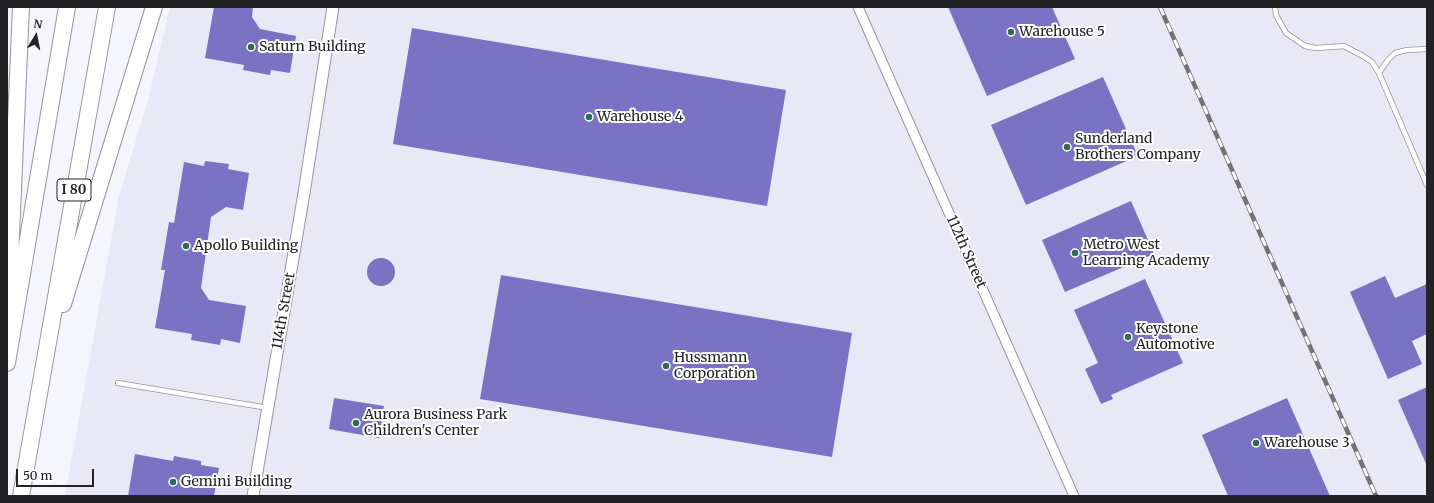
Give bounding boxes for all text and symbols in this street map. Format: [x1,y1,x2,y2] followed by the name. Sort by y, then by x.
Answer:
[16,16,56,56] north arrow
[33,17,44,32] text: N
[1019,24,1105,40] place label: Warehouse 5
[1006,27,1016,37] marker: Warehouse 5
[259,39,366,55] place label: Saturn Building
[246,42,256,52] marker: Saturn Building
[597,109,683,125] place label: Warehouse 4
[584,112,594,122] marker: Warehouse 4
[1075,131,1201,164] place label: Sunderland Brothers Company
[1062,142,1072,152] marker: Sunderland Brothers Company
[57,179,91,201] road number: I 80
[942,213,990,291] street label: 112th Street
[1083,237,1210,270] place label: Metro West Learning Academy
[194,238,298,254] place label: Apollo Building
[181,241,191,251] marker: Apollo Building
[1070,248,1080,258] marker: Metro West Learning Academy
[269,271,299,351] street label: 114th Street
[1136,321,1215,354] place label: Keystone Automotive
[1123,332,1133,342] marker: Keystone Automotive
[674,350,756,382] place label: Hussmann Corporation
[661,361,671,371] marker: Hussmann Corporation
[364,407,507,440] place label: Aurora Business Park Children's Center
[351,418,361,428] marker: Aurora Business Park Children's Center
[1264,435,1350,451] place label: Warehouse 3
[1251,438,1261,448] marker: Warehouse 3
[18,461,96,487] scale bar
[23,468,52,483] text: 50 m
[181,474,292,490] place label: Gemini Building
[168,477,178,487] marker: Gemini Building

